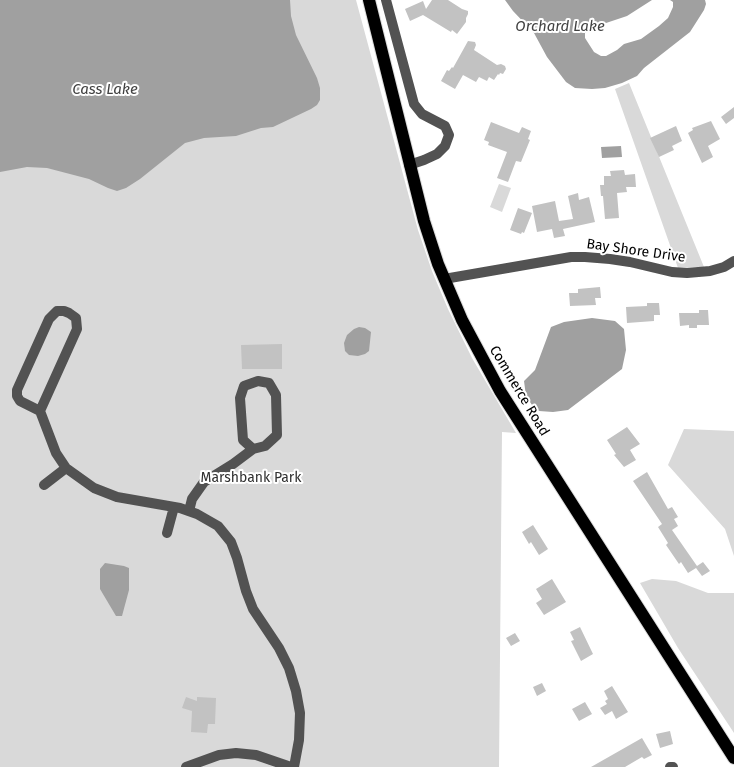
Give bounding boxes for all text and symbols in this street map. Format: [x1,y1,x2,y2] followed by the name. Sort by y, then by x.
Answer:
[515,18,605,36] water label: Orchard Lake
[72,81,138,99] water label: Cass Lake
[585,236,687,266] street label: Bay Shore Drive
[485,343,553,439] street label: Commerce Road
[201,470,301,486] park label: Marshbank Park

